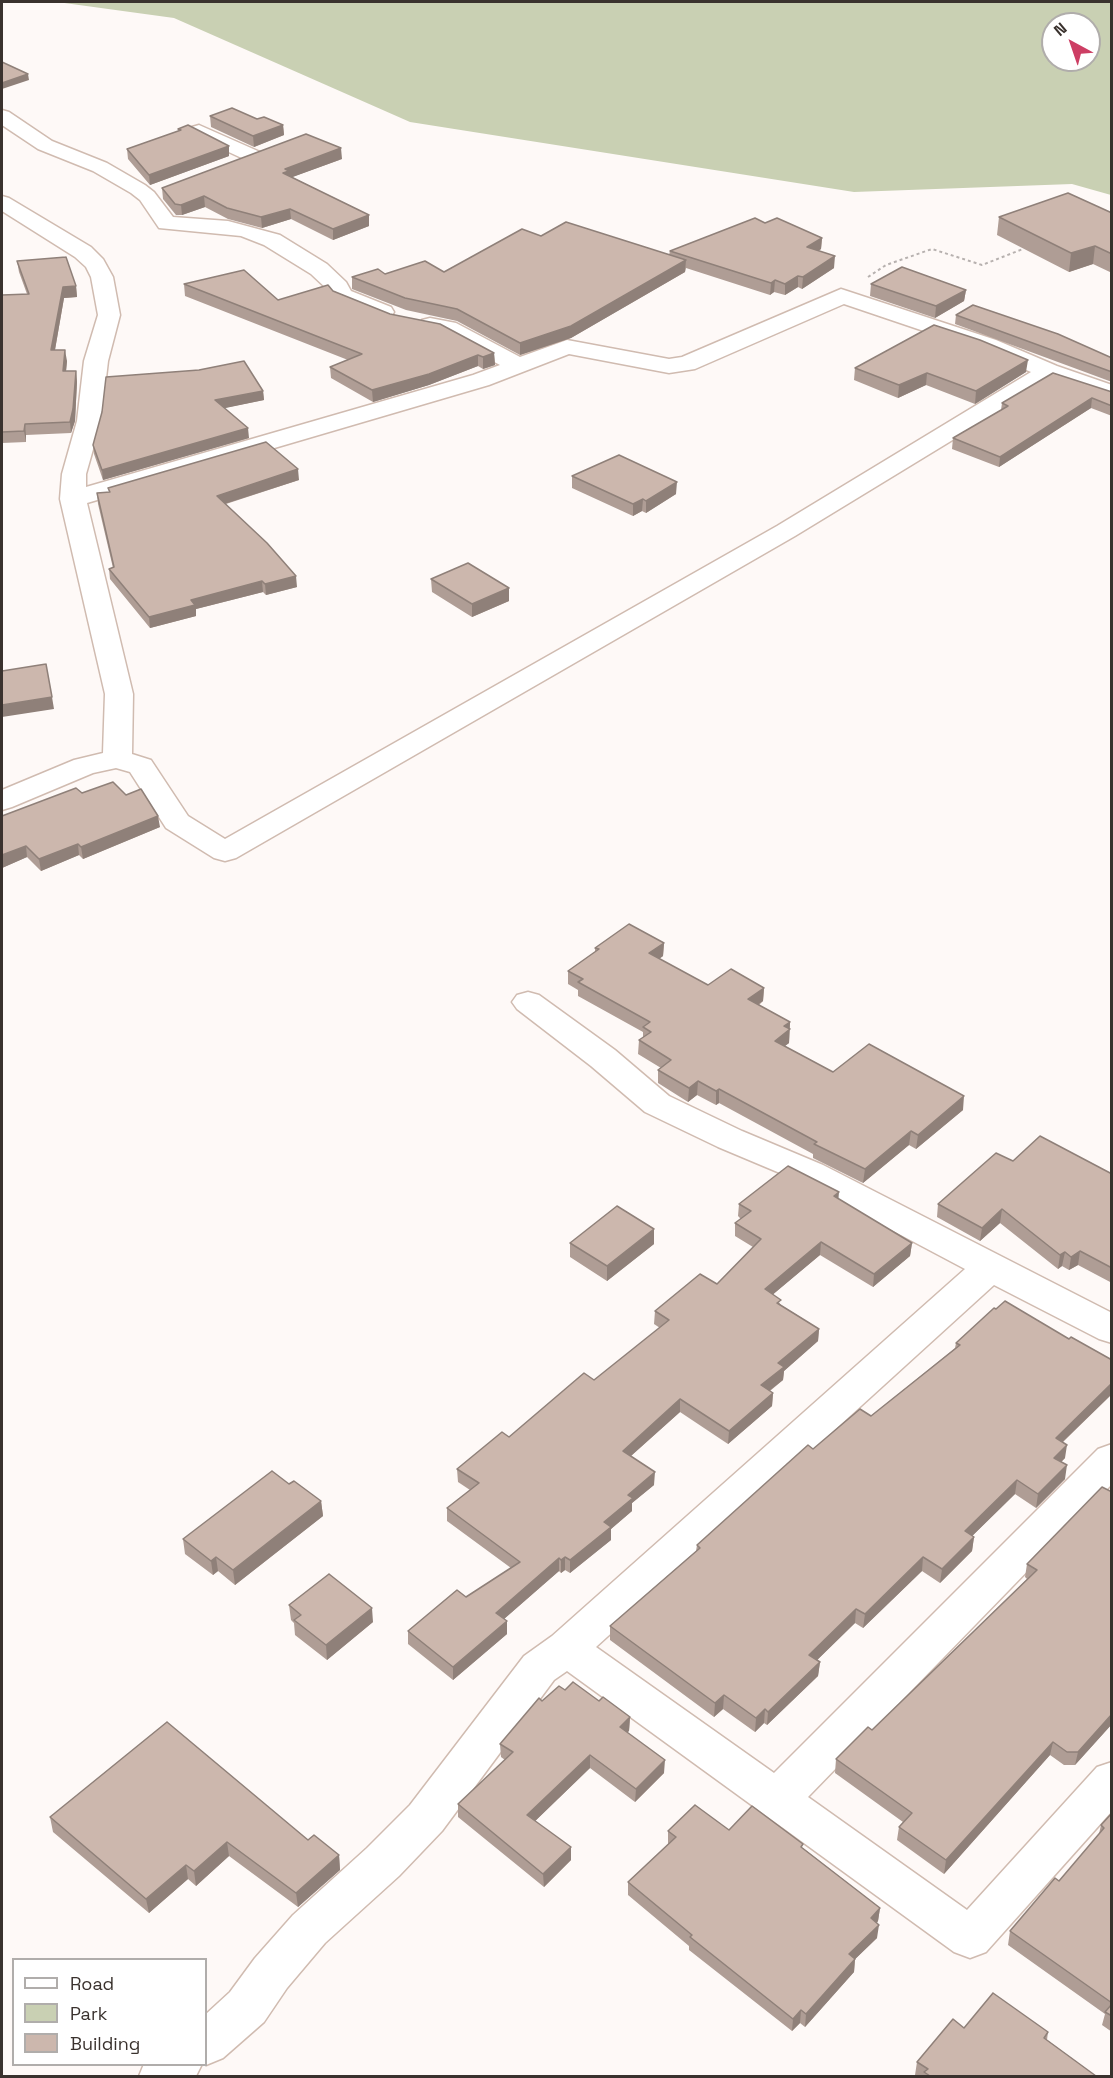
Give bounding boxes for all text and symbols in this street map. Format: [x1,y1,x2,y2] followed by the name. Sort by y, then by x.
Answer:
[1041,12,1101,72] north arrow
[1050,18,1071,41] text: N
[12,1958,207,2066] legend
[70,1972,114,1995] text: Road
[70,2002,107,2025] text: Park
[70,2032,140,2055] text: Building

